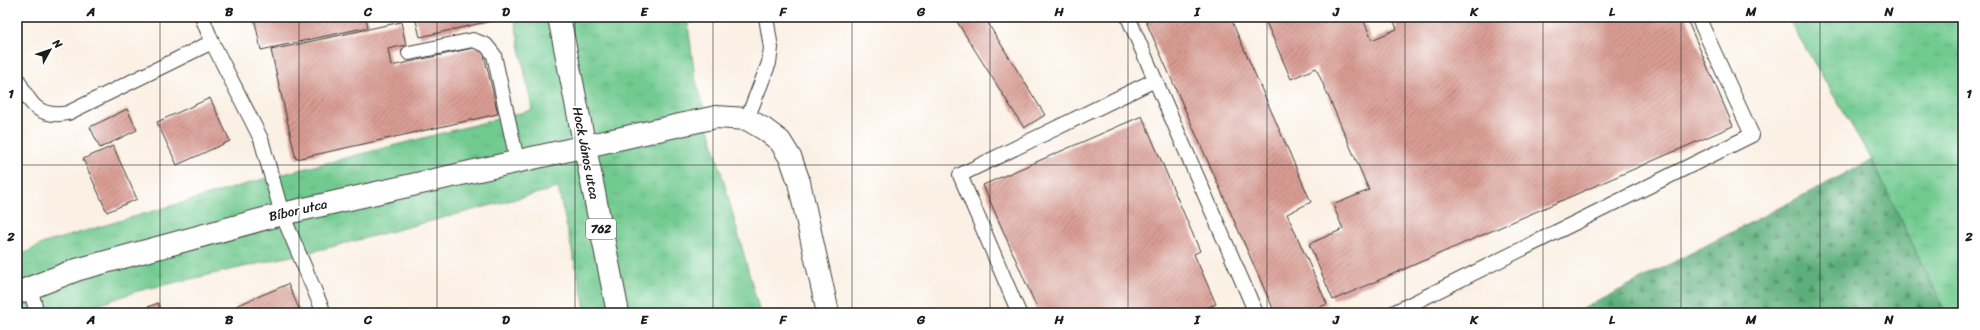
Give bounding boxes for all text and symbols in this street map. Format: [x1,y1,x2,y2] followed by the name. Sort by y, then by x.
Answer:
[86,0,95,23] text: A
[225,0,234,23] text: B
[363,0,373,23] text: C
[502,0,510,23] text: D
[640,0,649,23] text: E
[778,0,787,23] text: F
[916,0,926,23] text: G
[1053,0,1064,23] text: H
[1193,0,1201,23] text: I
[1332,0,1340,23] text: J
[1469,0,1479,23] text: K
[1609,0,1616,23] text: L
[1745,0,1757,23] text: M
[1883,0,1894,23] text: N
[30,30,70,70] north arrow
[47,34,67,53] text: N
[8,82,14,105] text: 1
[1966,82,1972,105] text: 1
[566,105,606,202] street label: Hock János utca
[266,192,330,228] street label: Bíbor utca
[586,219,616,239] road number: 762
[6,225,15,248] text: 2
[1964,225,1973,248] text: 2
[86,308,95,330] text: A
[225,308,234,330] text: B
[363,308,373,330] text: C
[502,308,510,330] text: D
[640,308,649,330] text: E
[778,308,787,330] text: F
[916,308,926,330] text: G
[1053,308,1064,330] text: H
[1193,308,1201,330] text: I
[1332,308,1340,330] text: J
[1469,308,1479,330] text: K
[1609,308,1616,330] text: L
[1745,308,1757,330] text: M
[1883,308,1894,330] text: N

